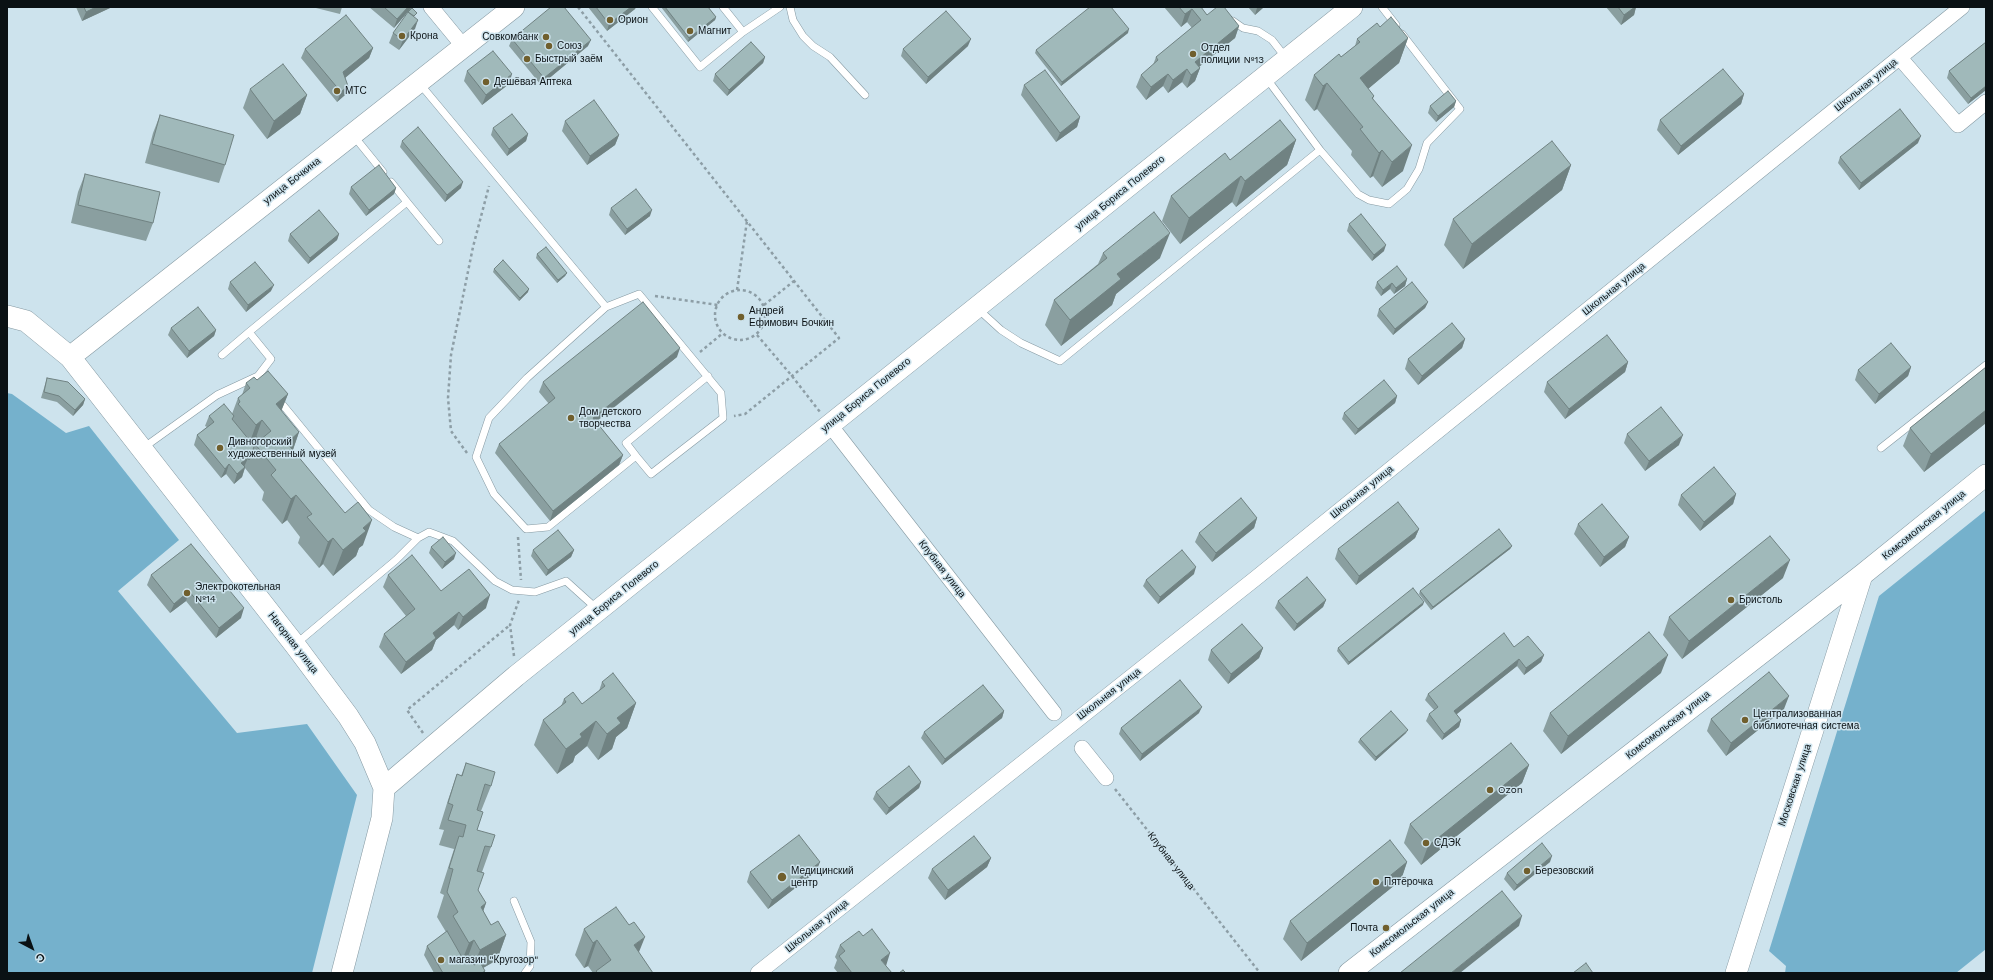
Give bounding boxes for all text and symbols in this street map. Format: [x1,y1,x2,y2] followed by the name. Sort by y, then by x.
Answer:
[618,14,648,26] place label: Орион
[605,15,615,25] marker: Орион
[698,25,731,37] place label: Магнит
[685,26,695,36] marker: Магнит
[410,30,438,42] place label: Крона
[397,31,407,41] marker: Крона
[482,31,538,43] place label: Совкомбанк
[541,32,551,42] marker: Совкомбанк
[557,40,582,52] place label: Союз
[544,41,554,51] marker: Союз
[1201,42,1264,66] place label: Отдел полиции №13
[1188,49,1198,59] marker: Отдел полиции №13
[535,53,603,65] place label: Быстрый заём
[522,54,532,64] marker: Быстрый заём
[1832,56,1900,114] street label: Школьная улица
[494,76,572,88] place label: Дешёвая Аптека
[481,77,491,87] marker: Дешёвая Аптека
[345,85,367,97] place label: МТС
[332,86,342,96] marker: МТС
[1073,153,1167,233] street label: улица Бориса Полевого
[261,155,323,207] street label: улица Бочкина
[1580,260,1648,318] street label: Школьная улица
[749,305,834,328] place label: Андрей Ефимович Бочкин
[736,312,746,322] marker: Андрей Ефимович Бочкин
[819,355,913,435] street label: улица Бориса Полевого
[579,406,641,430] place label: Дом детского творчества
[566,413,576,423] marker: Дом детского творчества
[228,436,336,460] place label: Дивногорский художественный музей
[215,443,225,453] marker: Дивногорский художественный музей
[1328,463,1396,521] street label: Школьная улица
[1880,488,1968,562] street label: Комсомольская улица
[916,538,968,600] street label: Клубная улица
[567,558,661,638] street label: улица Бориса Полевого
[195,581,281,604] place label: Электрокотельная №14
[182,588,192,598] marker: Электрокотельная №14
[1739,594,1783,606] place label: Бристоль
[1726,595,1736,605] marker: Бристоль
[265,610,321,676] street label: Нагорная улица
[1075,665,1143,723] street label: Школьная улица
[1623,688,1713,762] street label: Комсомольская улица
[1753,708,1859,732] place label: Централизованная библиотечная система
[1740,715,1750,725] marker: Централизованная библиотечная система
[1776,742,1814,828] street label: Московская улица
[1498,784,1523,796] place label: Ozon
[1485,785,1495,795] marker: Ozon
[1145,830,1197,892] street label: Клубная улица
[1434,837,1461,849] place label: СДЭК
[1421,838,1431,848] marker: СДЭК
[791,865,854,888] place label: Медицинский центр
[1535,865,1594,877] place label: Березовский
[1522,866,1532,876] marker: Березовский
[776,871,788,883] marker: Медицинский центр
[1384,876,1433,888] place label: Пятёрочка
[1371,877,1381,887] marker: Пятёрочка
[1367,886,1457,960] street label: Комсомольская улица
[783,897,851,955] street label: Школьная улица
[1350,922,1378,934] place label: Почта
[1381,923,1391,933] marker: Почта
[12,928,52,968] north arrow
[33,950,47,965] text: С
[449,954,538,966] place label: магазин "Кругозор"
[436,955,446,965] marker: магазин "Кругозор"

